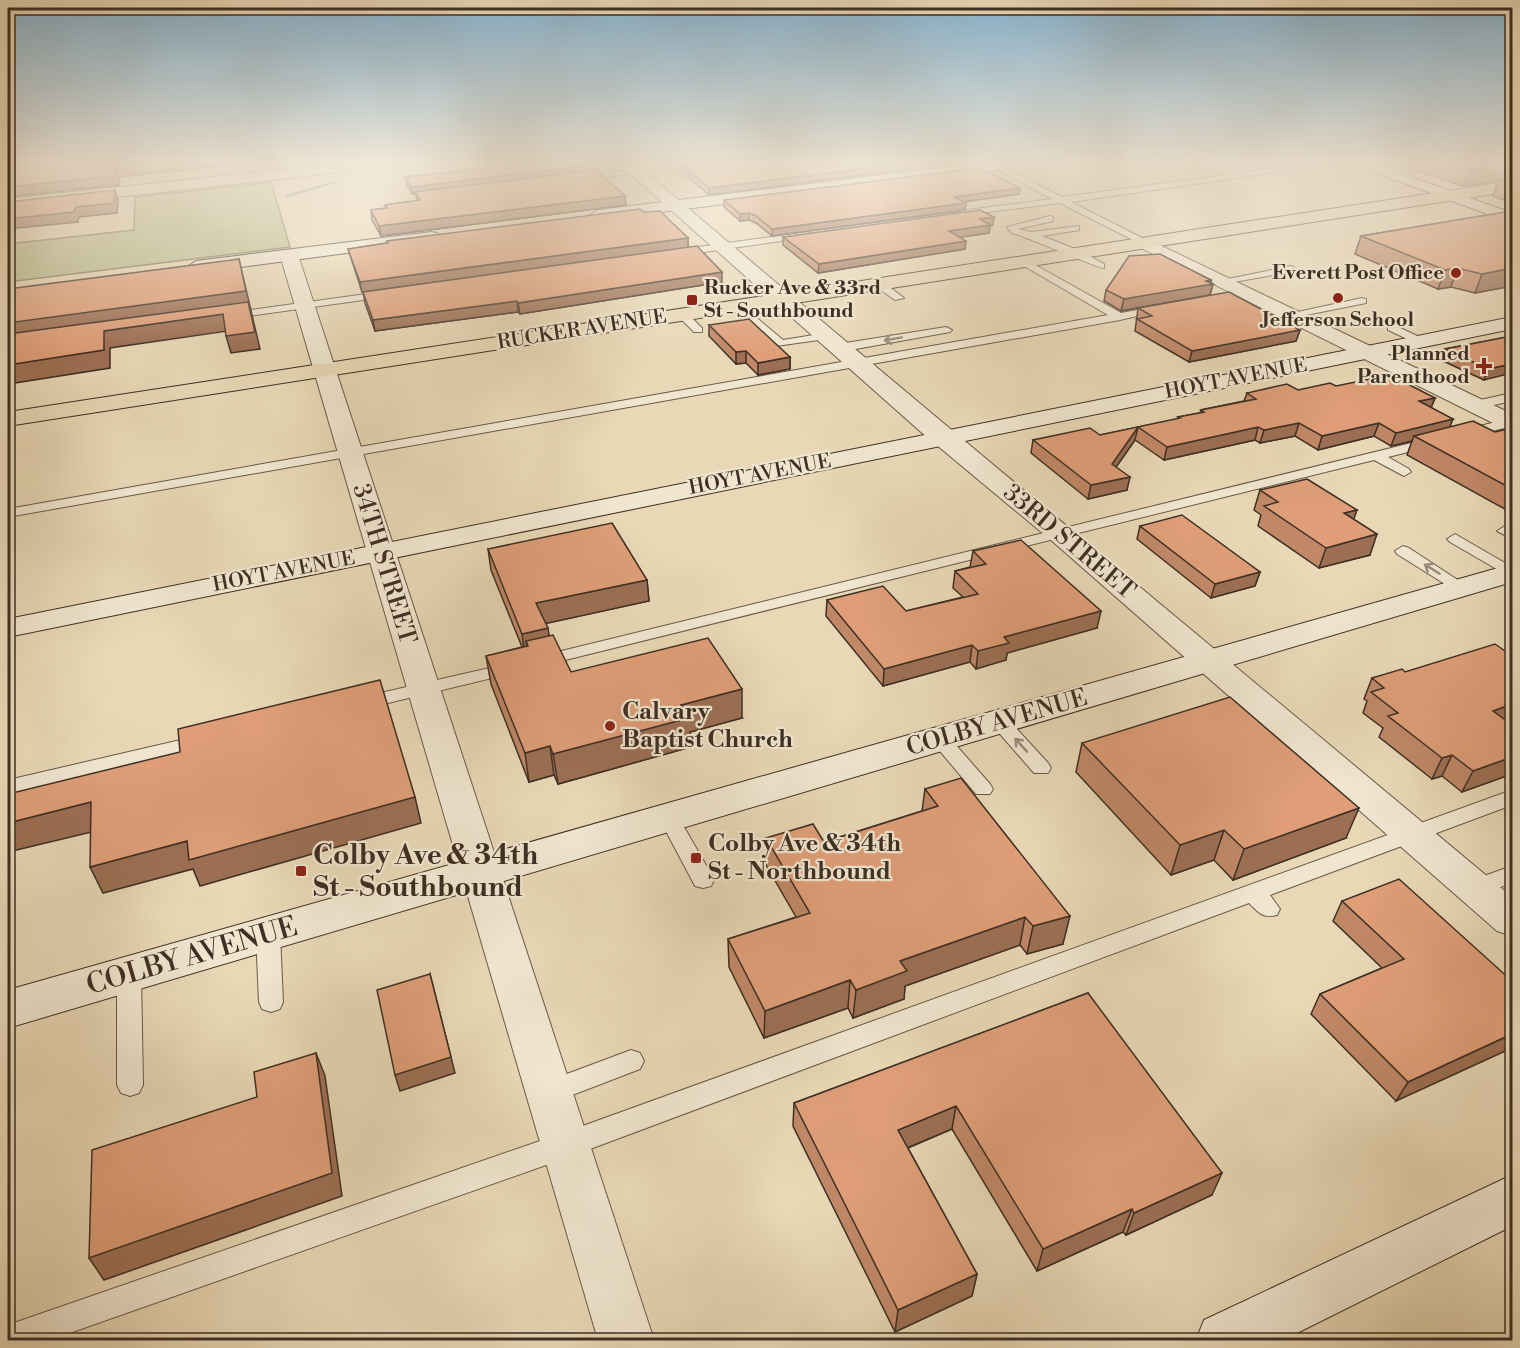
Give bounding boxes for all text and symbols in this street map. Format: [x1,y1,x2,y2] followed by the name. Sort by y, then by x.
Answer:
[1272,261,1444,286] place label: Everett Post Office
[1449,266,1463,280] marker: Everett Post Office
[704,276,881,324] place label: Rucker Ave & 33rd St - Southbound
[1331,291,1345,305] marker: Jefferson School
[685,293,699,307] marker: Rucker Ave & 33rd St - Southbound
[496,304,668,356] street label: RUCKER AVENUE
[1259,308,1415,333] place label: Jefferson School
[883,334,903,345] one-way arrow
[1357,342,1470,390] place label: Planned Parenthood
[1163,353,1309,405] street label: HOYT AVENUE
[1475,357,1493,375] marker: Planned Parenthood
[687,449,833,501] street label: HOYT AVENUE
[997,478,1141,606] street label: 33RD STREET
[345,480,423,648] street label: 34TH STREET
[211,546,357,598] street label: HOYT AVENUE
[1424,563,1441,575] one-way arrow
[903,683,1091,763] street label: COLBY AVENUE
[622,697,793,755] place label: Calvary Baptist Church
[603,719,617,733] marker: Calvary Baptist Church
[1014,738,1028,753] one-way arrow
[708,829,901,887] place label: Colby Ave & 34th St - Northbound
[313,838,538,905] place label: Colby Ave & 34th St - Southbound
[689,851,703,865] marker: Colby Ave & 34th St - Northbound
[294,864,308,878] marker: Colby Ave & 34th St - Southbound
[82,909,302,1003] street label: COLBY AVENUE

